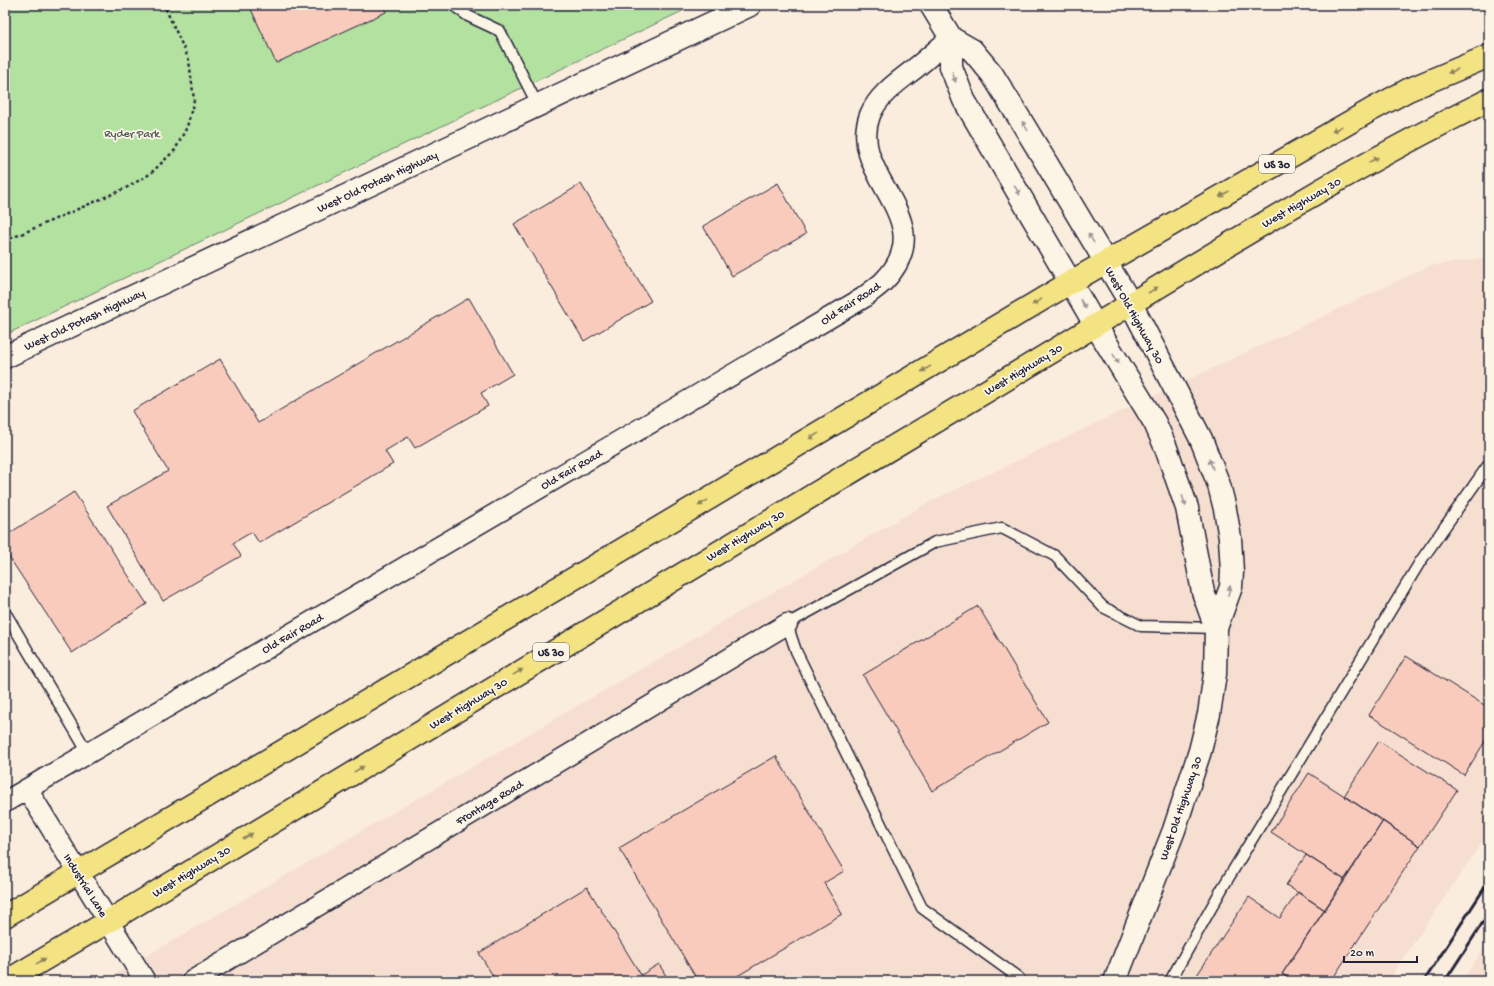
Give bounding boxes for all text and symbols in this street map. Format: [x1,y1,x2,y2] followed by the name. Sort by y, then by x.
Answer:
[1447,67,1459,74] one-way arrow
[951,71,957,83] one-way arrow
[1021,120,1028,132] one-way arrow
[1331,126,1343,133] one-way arrow
[104,128,161,142] park label: Ryder Park
[316,149,440,217] street label: West Old Potash Highway
[1259,155,1295,173] road number: US 30
[1367,156,1379,163] one-way arrow
[1260,175,1344,232] street label: West Highway 30
[1013,184,1020,196] one-way arrow
[1219,191,1230,198] one-way arrow
[1087,233,1095,243] one-way arrow
[1101,265,1166,367] street label: West Old Highway 30
[819,280,884,329] street label: Old Fair Road
[23,287,147,355] street label: West Old Potash Highway
[1147,287,1159,294] one-way arrow
[1031,298,1043,305] one-way arrow
[1080,298,1087,310] one-way arrow
[982,342,1066,400] street label: West Highway 30
[1113,353,1120,365] one-way arrow
[920,365,932,372] one-way arrow
[808,432,820,439] one-way arrow
[539,447,606,494] street label: Old Fair Road
[1208,457,1214,469] one-way arrow
[1181,495,1187,507] one-way arrow
[697,499,709,506] one-way arrow
[704,508,788,566] street label: West Highway 30
[1227,585,1233,597] one-way arrow
[260,611,327,658] street label: Old Fair Road
[533,643,569,661] road number: US 30
[512,669,524,676] one-way arrow
[427,676,511,734] street label: West Highway 30
[1158,755,1206,862] street label: West Old Highway 30
[354,765,364,773] one-way arrow
[453,778,527,830] street label: Frontage Road
[242,833,254,840] one-way arrow
[150,844,234,902] street label: West Highway 30
[59,852,110,921] street label: Industrial Lane
[1344,938,1417,964] scale bar
[1350,947,1375,961] text: 20 m
[35,958,47,965] one-way arrow

